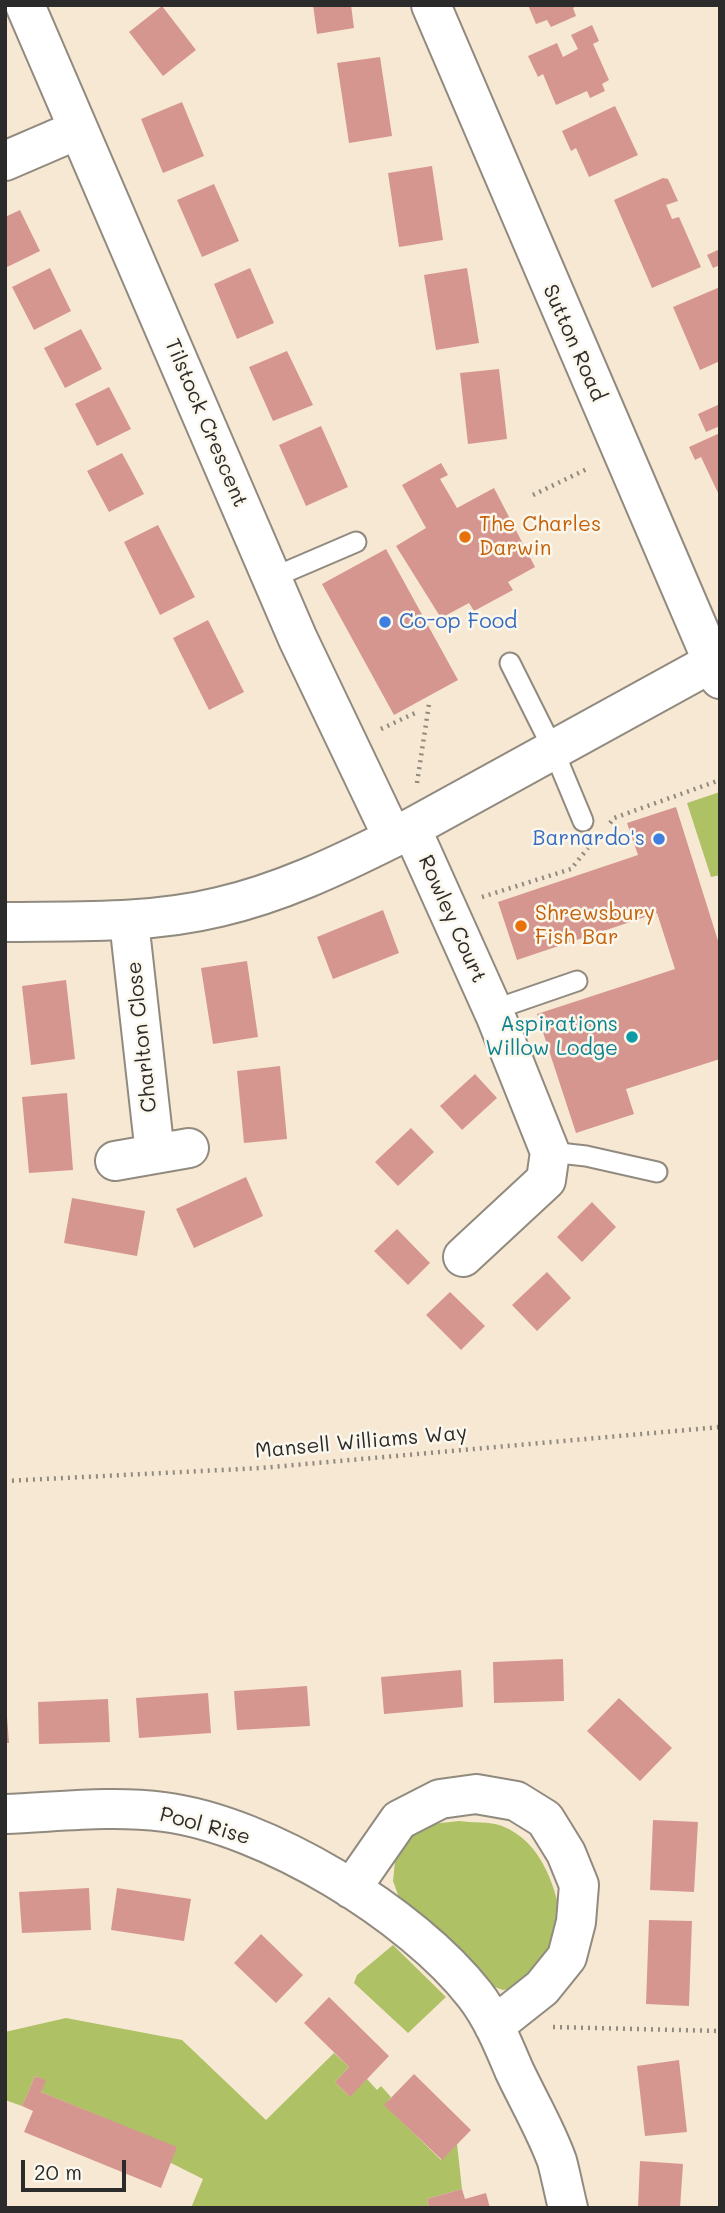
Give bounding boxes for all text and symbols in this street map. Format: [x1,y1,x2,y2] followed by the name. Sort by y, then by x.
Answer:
[537,281,611,405] street label: Sutton Road
[159,335,253,511] street label: Tilstock Crescent
[479,512,601,562] place label: The Charles Darwin
[457,529,473,545] marker: The Charles Darwin
[399,609,517,635] place label: Co-op Food
[377,614,393,630] marker: Co-op Food
[532,826,645,852] place label: Barnardo's
[651,831,667,847] marker: Barnardo's
[413,851,491,987] street label: Rowley Court
[535,901,655,951] place label: Shrewsbury Fish Bar
[513,918,529,934] marker: Shrewsbury Fish Bar
[122,960,162,1114] street label: Charlton Close
[485,1012,618,1062] place label: Aspirations Willow Lodge
[624,1029,640,1045] marker: Aspirations Willow Lodge
[254,1420,468,1464] street label: Mansell Williams Way
[157,1802,253,1850] street label: Pool Rise
[24,2146,130,2190] scale bar
[34,2158,82,2185] text: 20 m

